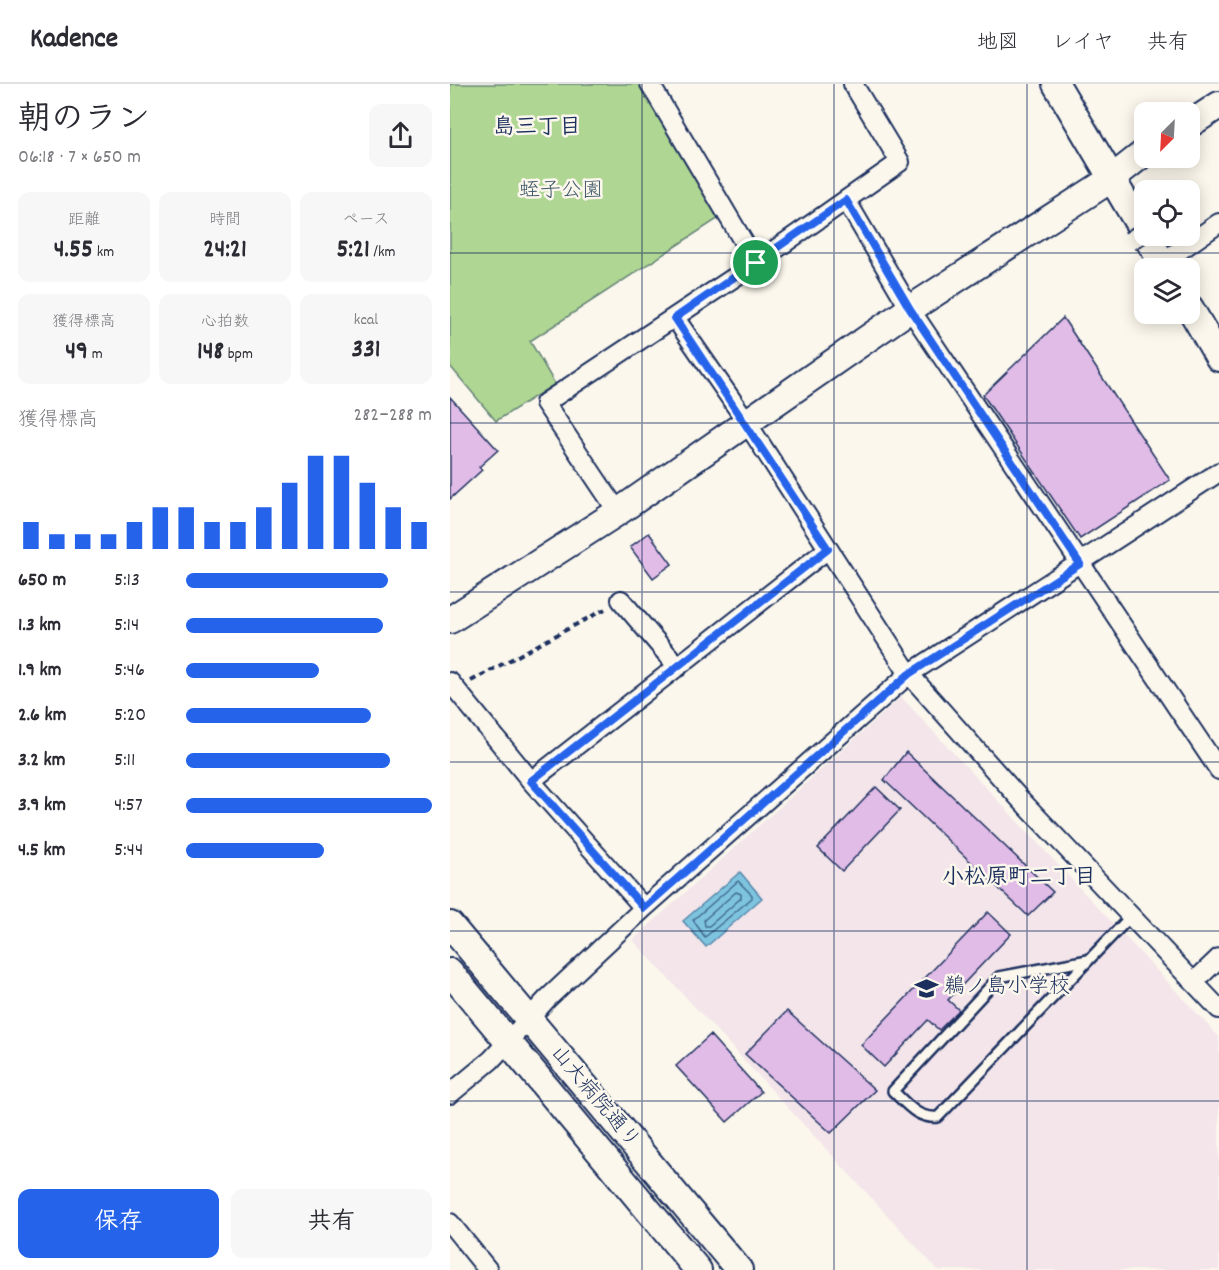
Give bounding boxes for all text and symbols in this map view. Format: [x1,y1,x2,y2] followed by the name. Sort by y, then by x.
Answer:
[30,21,118,61] text: Kadence
[977,29,1019,59] text: 地図
[1052,29,1114,59] text: レイヤ
[1147,29,1189,59] text: 共有
[18,98,150,145] text: 朝のラン
[1134,102,1200,168] north arrow
[1134,102,1200,324] map controls
[369,104,432,167] button: share
[493,113,581,144] district label: 島三丁目
[18,144,141,172] text: 06:18 · 7 × 650 m
[519,177,603,207] park label: 蛭子公園
[1134,180,1200,246] button: locate
[68,209,100,232] text: 距離
[209,209,241,232] text: 時間
[342,209,390,232] text: ペース
[54,232,93,269] text: 4.55
[203,232,247,269] text: 24:21
[336,232,370,269] text: 5:21
[730,237,781,288] pin
[93,241,114,264] text: km
[370,241,396,264] text: /km
[739,246,772,279] icon: arrive
[1134,258,1200,324] button: layers
[354,309,378,332] text: kcal
[52,311,116,334] text: 獲得標高
[201,311,249,334] text: 心拍数
[352,332,380,369] text: 331
[65,334,88,371] text: 49
[197,334,224,371] text: 148
[88,343,103,366] text: m
[224,343,253,366] text: bpm
[353,402,432,430] text: 282–288 m
[18,407,98,435] text: 獲得標高
[18,567,66,595] text: 650 m
[114,567,140,595] text: 5:13
[18,612,61,640] text: 1.3 km
[114,612,139,640] text: 5:14
[18,657,61,685] text: 1.9 km
[114,657,145,685] text: 5:46
[18,702,66,730] text: 2.6 km
[114,702,146,730] text: 5:20
[18,747,65,775] text: 3.2 km
[114,747,135,775] text: 5:11
[18,792,66,820] text: 3.9 km
[114,792,143,820] text: 4:57
[18,837,65,865] text: 4.5 km
[114,837,143,865] text: 5:44
[942,863,1096,894] district label: 小松原町二丁目
[944,973,1070,1003] place label: 鵜ノ島小学校
[913,975,939,1001] school or university icon: 鵜ノ島小学校
[542,1040,646,1156] street label: 山大病院通り
[18,1189,219,1258] button: 保存
[231,1189,432,1258] button: 共有

